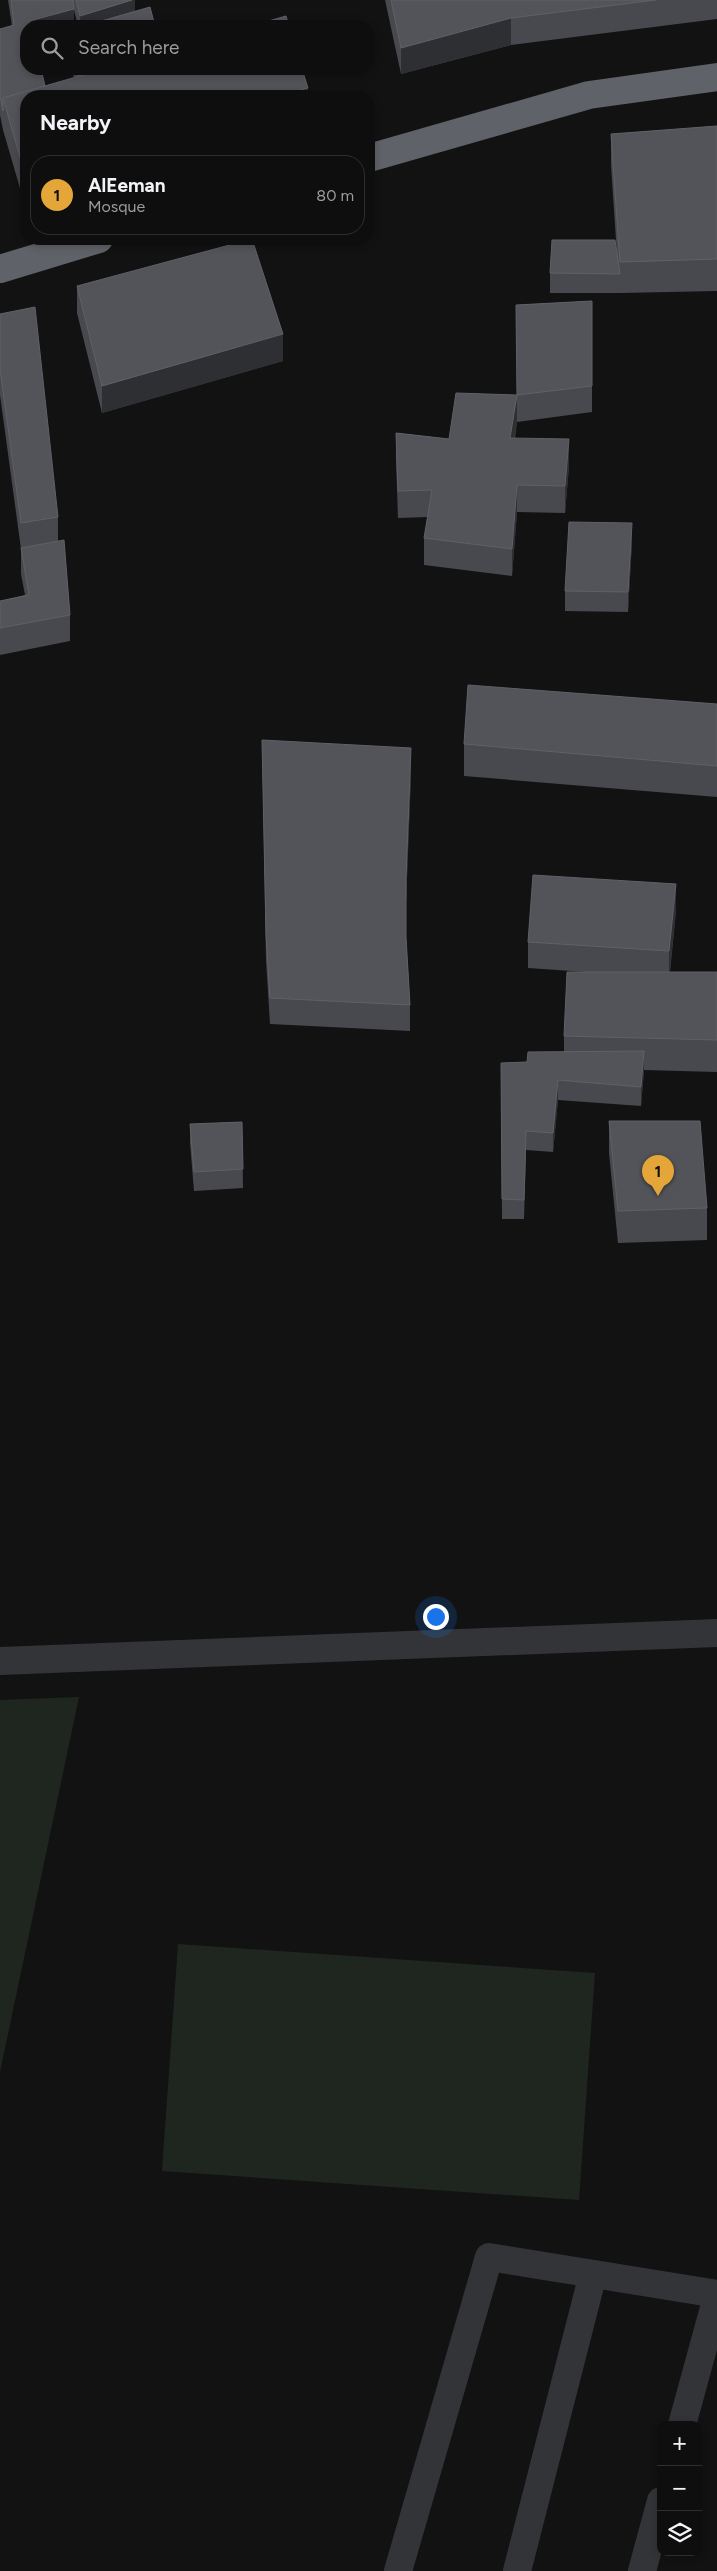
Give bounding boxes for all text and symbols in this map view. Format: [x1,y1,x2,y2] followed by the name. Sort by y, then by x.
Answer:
[20,20,375,75] search box
[38,34,66,62] icon: search
[78,36,180,59] text: Search here
[40,110,111,135] text: Nearby
[88,174,165,197] text: AlEeman
[54,186,60,205] text: 1
[316,186,354,205] text: 80 m
[88,197,145,216] text: Mosque
[642,1155,674,1196] pin: 1
[423,1604,449,1630] your location
[657,2421,702,2556] map controls
[657,2421,702,2466] button: +
[657,2466,702,2511] button: −
[657,2511,702,2556] button: layers

